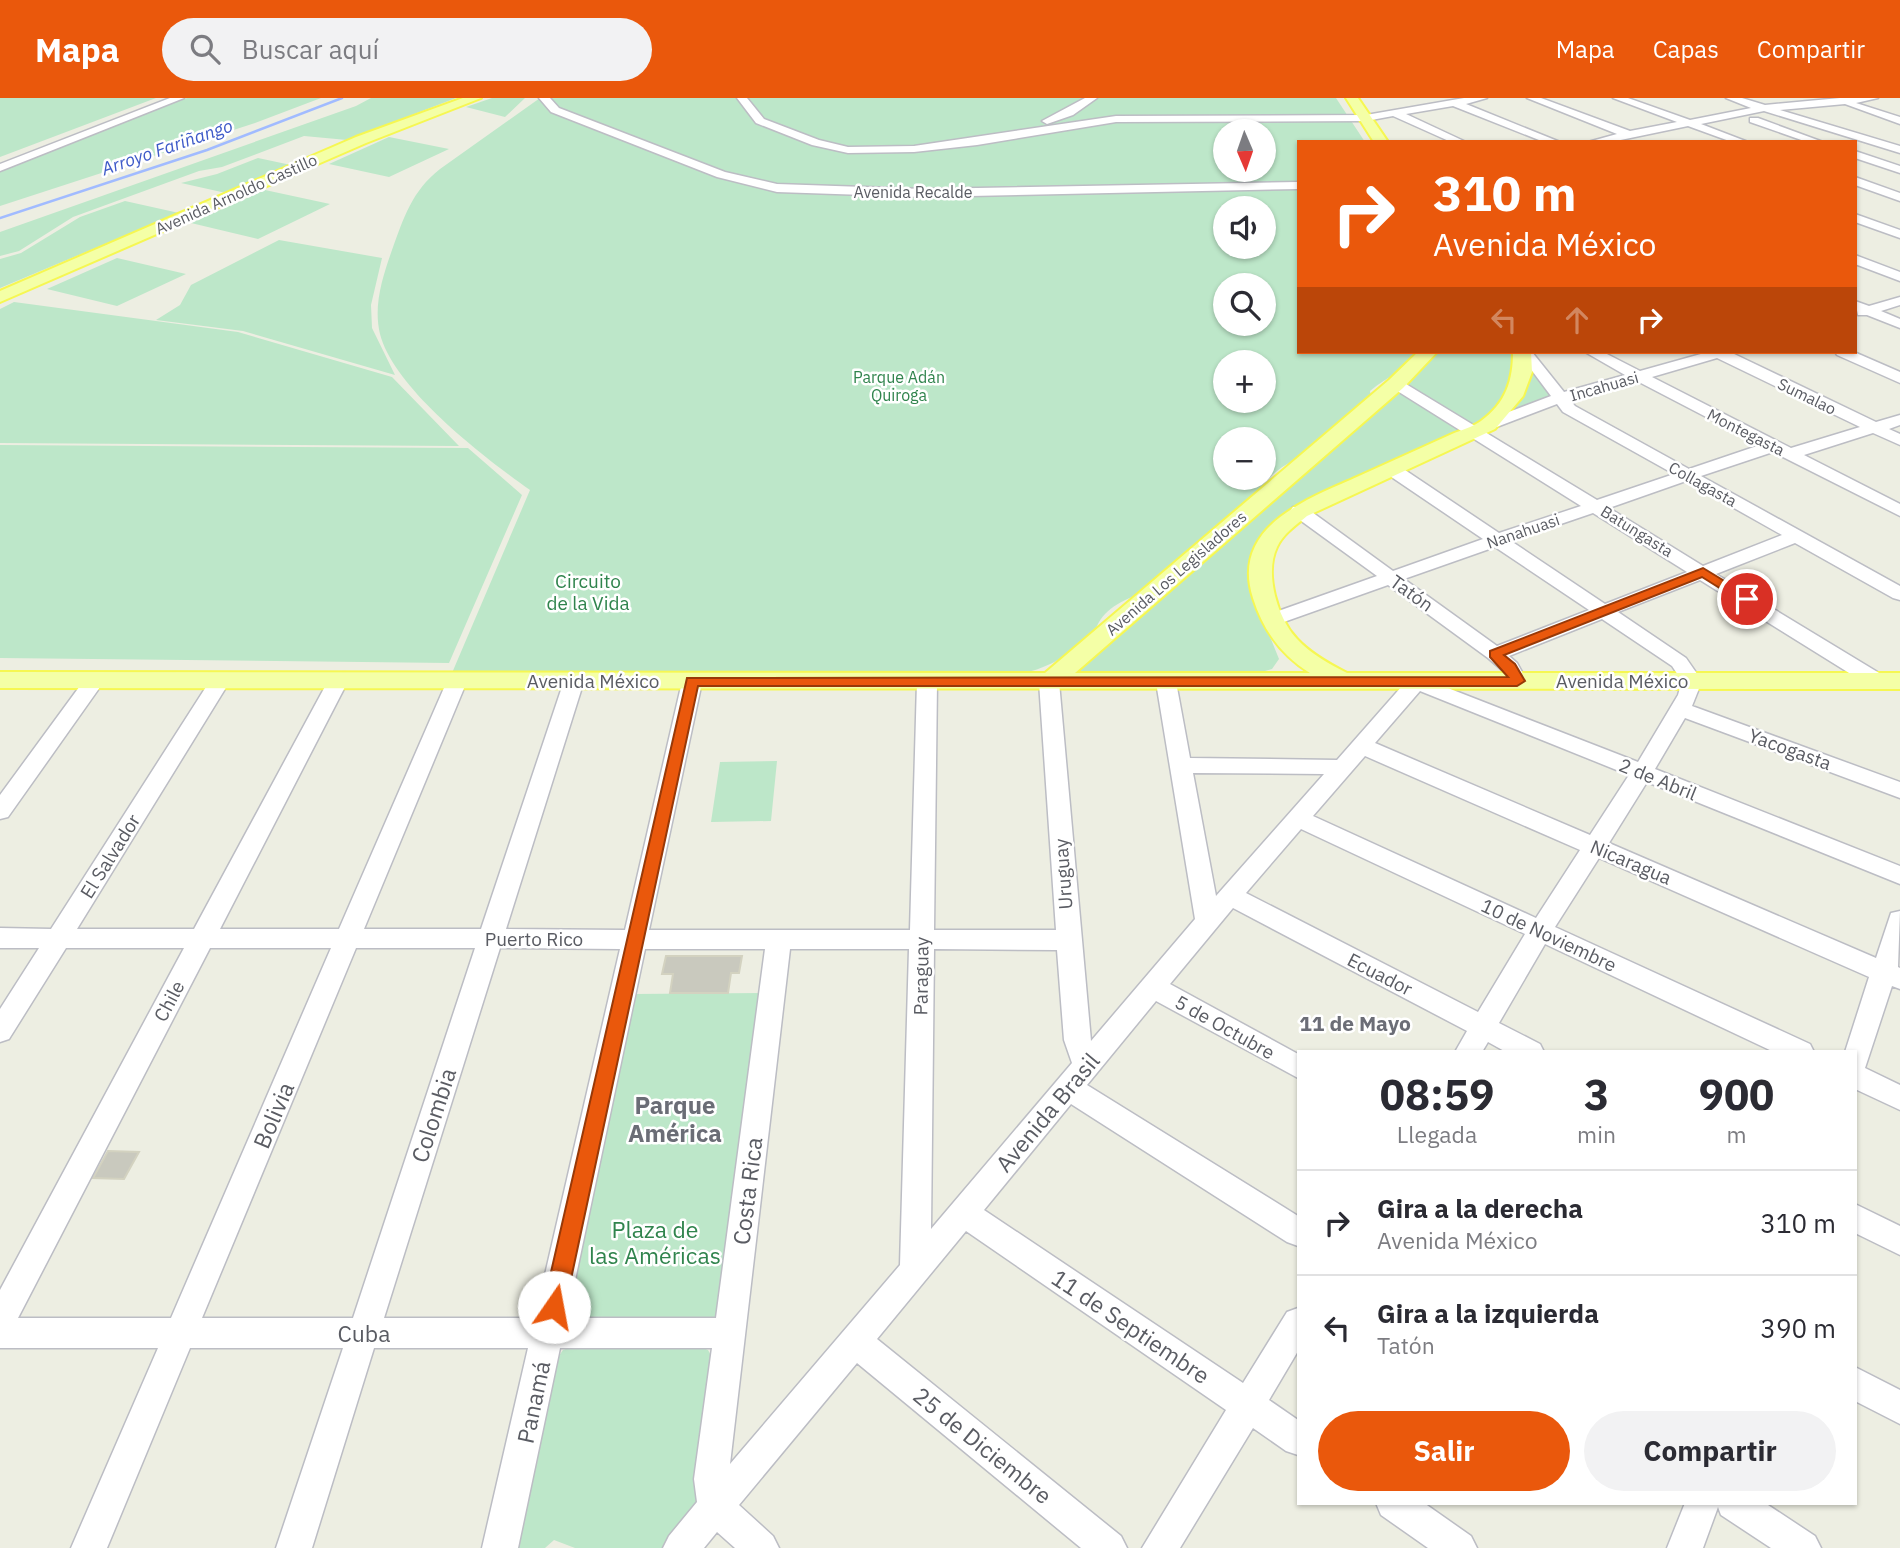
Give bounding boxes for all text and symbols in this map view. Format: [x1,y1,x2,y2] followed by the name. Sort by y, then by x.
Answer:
[162,18,652,81] search box
[35,28,120,71] text: Mapa
[186,30,224,68] icon: search
[242,32,379,66] text: Buscar aquí
[1556,33,1615,65] text: Mapa
[1653,33,1719,65] text: Capas
[1757,33,1865,65] text: Compartir
[97,114,236,181] water label: Arroyo Fariñango
[1213,119,1276,182] north arrow
[1213,119,1276,490] map controls
[152,149,320,239] street label: Avenida Arnoldo Castillo
[1433,161,1577,224] text: 310 m
[1318,168,1409,259] icon: right
[854,182,973,202] street label: Avenida Recalde
[1213,196,1276,259] button: sound
[1433,223,1657,265] text: Avenida México
[1213,273,1276,336] button: search
[1485,301,1523,339] icon: left
[1558,301,1596,339] icon: ahead
[1631,301,1669,339] icon: right
[1213,350,1276,413] button: +
[853,367,945,405] park label: Parque Adán Quiroga
[1567,367,1641,405] street label: Incahuasi
[1774,373,1840,419] street label: Sumalao
[1704,404,1788,460] street label: Montegasta
[1213,427,1276,490] button: −
[1665,457,1741,511] street label: Collagasta
[1597,501,1677,561] street label: Batungasta
[1102,506,1250,640] street label: Avenida Los Legisladores
[1484,509,1562,553] street label: Nanahuasi
[546,569,630,615] park label: Circuito de la Vida
[1386,569,1438,617] street label: Tatón
[1717,569,1777,629] pin
[1728,580,1766,618] icon: arrive
[527,669,659,693] street label: Avenida México
[1556,669,1688,693] street label: Avenida México
[1745,723,1835,775] street label: Yacogasta
[1616,753,1700,805] street label: 2 de Abril
[75,809,145,903] street label: El Salvador
[1587,834,1675,890] street label: Nicaragua
[1049,837,1077,910] street label: Uruguay
[1477,893,1621,977] street label: 10 de Noviembre
[485,927,583,951] street label: Puerto Rico
[908,936,934,1016] street label: Paraguay
[1343,947,1417,1001] street label: Ecuador
[148,976,190,1026] street label: Chile
[1171,990,1279,1064] street label: 5 de Octubre
[1299,1009,1411,1037] district label: 11 de Mayo
[988,1046,1106,1178] street label: Avenida Brasil
[404,1064,462,1166] street label: Colombia
[1380,1067,1494,1122] text: 08:59
[1584,1067,1609,1122] text: 3
[1699,1067,1774,1122] text: 900
[246,1077,300,1153] street label: Bolivia
[628,1089,722,1149] district label: Parque América
[1397,1119,1477,1149] text: Llegada
[1577,1119,1616,1149] text: min
[1726,1119,1747,1149] text: m
[726,1135,768,1247] street label: Costa Rica
[1377,1191,1583,1225] text: Gira a la derecha
[1318,1204,1356,1242] icon: right
[1760,1206,1836,1240] text: 310 m
[589,1214,721,1270] park label: Plaza de las Américas
[1377,1225,1538,1255] text: Avenida México
[1046,1262,1216,1390] street label: 11 de Septiembre
[517,1270,591,1344] position arrow
[1377,1296,1599,1330] text: Gira a la izquierda
[1318,1309,1356,1347] icon: left
[1760,1311,1836,1345] text: 390 m
[338,1318,390,1348] street label: Cuba
[1377,1330,1435,1360] text: Tatón
[510,1358,556,1446] street label: Panamá
[908,1380,1058,1510] street label: 25 de Diciembre
[1318,1411,1570,1491] button: Salir
[1584,1411,1836,1491] button: Compartir

